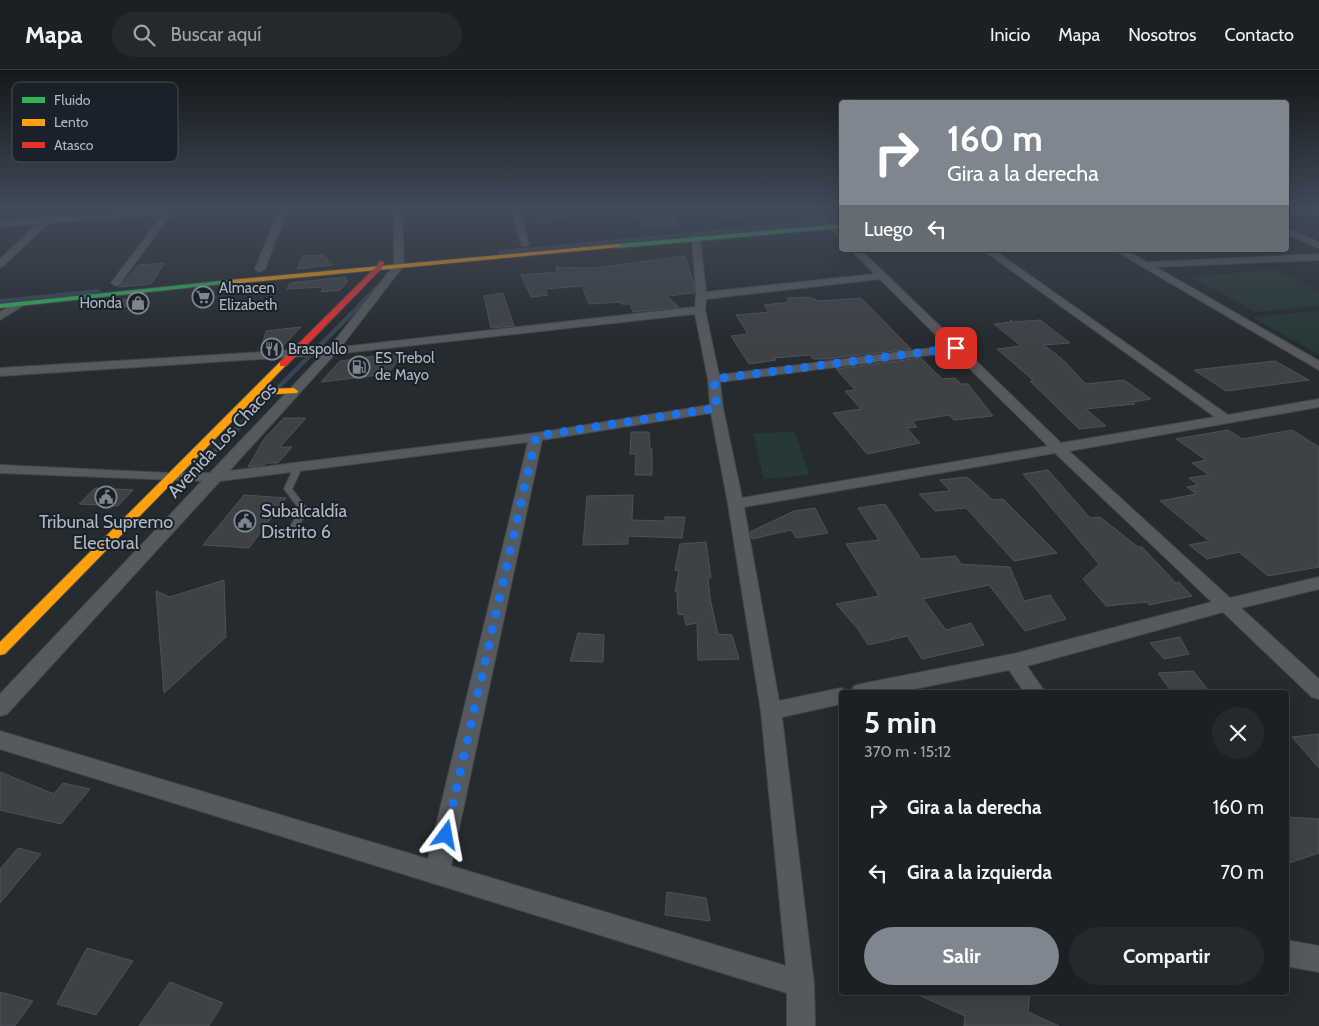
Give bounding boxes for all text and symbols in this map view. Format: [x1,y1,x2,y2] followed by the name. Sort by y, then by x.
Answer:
[112,12,462,57] search box
[25,20,82,49] text: Mapa
[130,21,158,49] icon: search
[170,23,261,46] text: Buscar aquí
[990,24,1030,46] text: Inicio
[1058,24,1100,46] text: Mapa
[1128,24,1197,46] text: Nosotros
[1225,24,1294,46] text: Contacto
[12,82,178,162] legend
[54,91,91,109] text: Fluido
[54,113,88,131] text: Lento
[947,117,1043,160] text: 160 m
[864,120,929,185] icon: right
[54,136,94,154] text: Atasco
[947,160,1099,187] text: Gira a la derecha
[923,215,951,243] icon: left
[864,218,913,241] text: Luego
[219,279,278,314] place label: Almacen Elizabeth
[191,285,215,309] supermarket icon: Almacen Elizabeth
[126,291,150,315] shop icon: Honda
[79,294,123,312] place label: Honda
[935,327,977,369] pin
[942,334,970,362] icon: arrive
[260,337,284,361] restaurant icon: Braspollo
[288,340,347,358] place label: Braspollo
[375,349,435,384] place label: ES Trebol de Mayo
[347,355,371,379] fuel station icon: ES Trebol de Mayo
[163,378,281,502] street label: Avenida Los Chacos
[94,485,118,509] public building icon: Tribunal Supremo Electoral
[261,500,347,543] place label: Subalcaldía Distrito 6
[233,509,257,533] public building icon: Subalcaldía Distrito 6
[39,511,173,554] place label: Tribunal Supremo Electoral
[864,704,937,741] text: 5 min
[1212,707,1264,759] button: close
[864,742,951,761] text: 370 m · 15:12
[864,794,892,822] icon: right
[907,796,1042,819] text: Gira a la derecha
[1213,796,1264,819] text: 160 m
[419,808,471,860] position arrow
[864,859,892,887] icon: left
[907,861,1052,884] text: Gira a la izquierda
[1220,861,1264,884] text: 70 m
[864,927,1059,985] button: Salir
[1069,927,1264,985] button: Compartir

